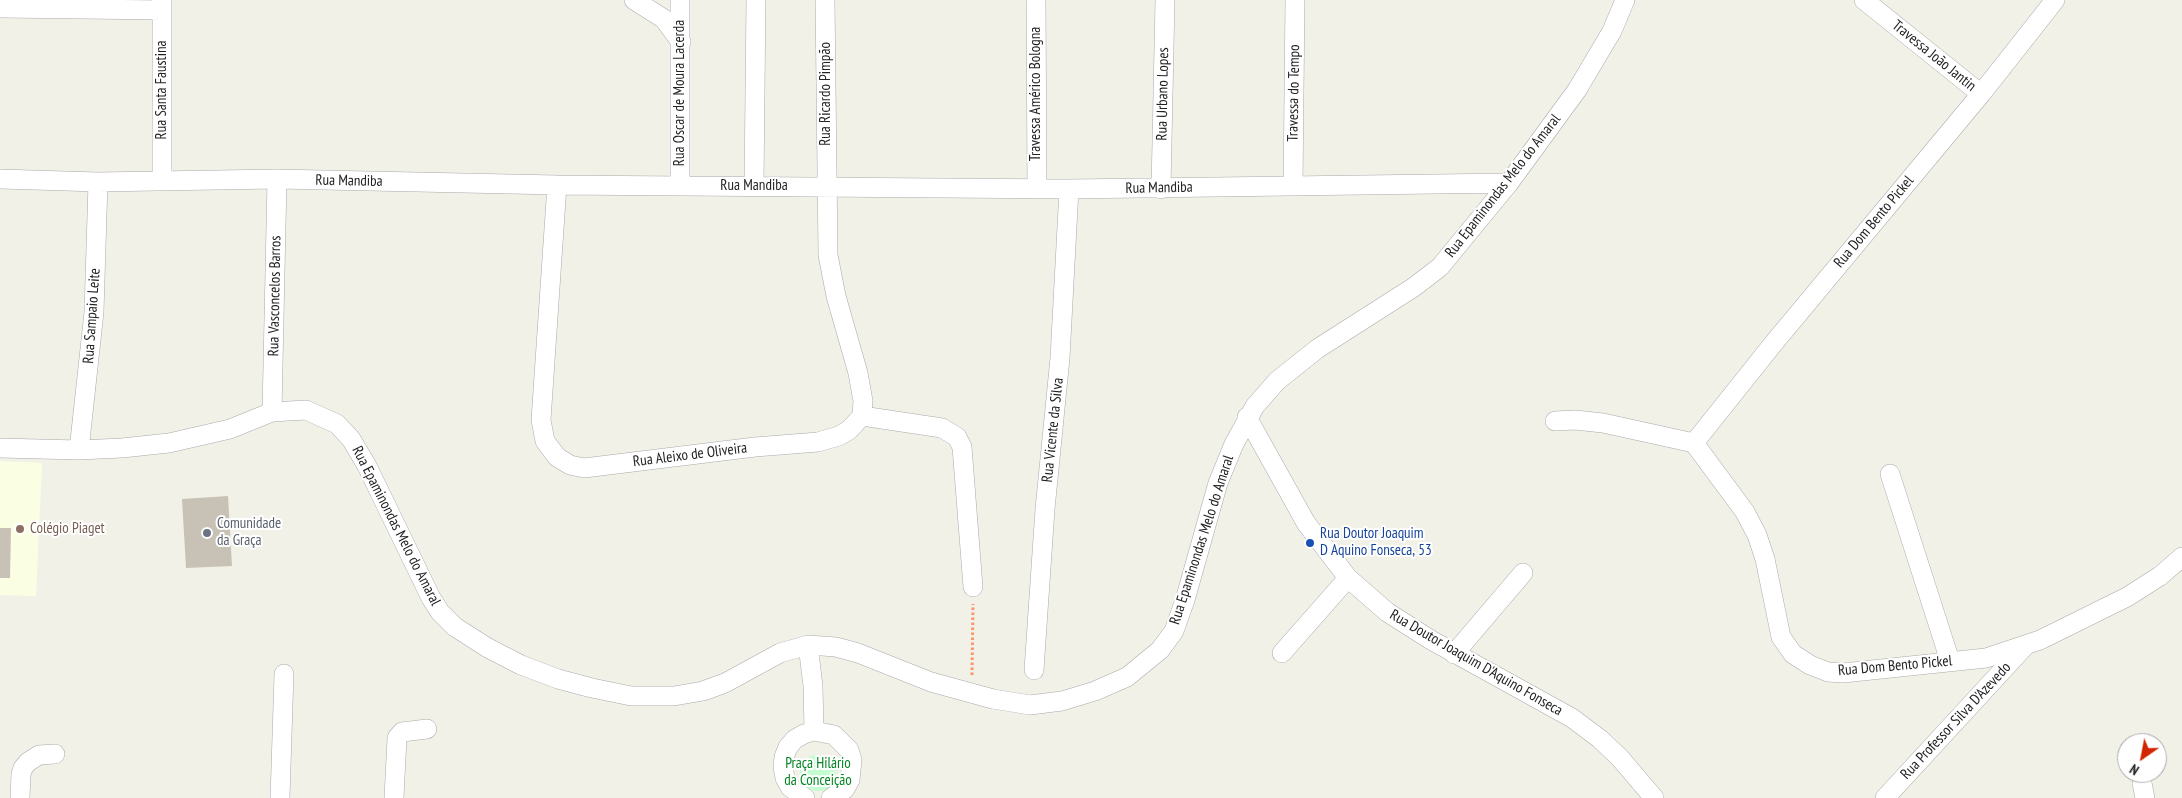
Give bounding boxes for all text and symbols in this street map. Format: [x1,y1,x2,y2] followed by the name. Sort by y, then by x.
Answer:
[1888,17,1980,95] street label: Travessa João Jantin
[671,20,689,166] street label: Rua Oscar de Moura Lacerda
[1027,27,1045,161] street label: Travessa Américo Bologna
[153,41,171,139] street label: Rua Santa Faustina
[817,42,835,146] street label: Rua Ricardo Pimpão
[1284,44,1304,142] street label: Travessa do Tempo
[1153,47,1173,141] street label: Rua Urbano Lopes
[1441,111,1565,261] street label: Rua Epaminondas Melo do Amaral
[315,171,383,191] street label: Rua Mandiba
[1830,172,1918,272] street label: Rua Dom Bento Pickel
[720,177,788,195] street label: Rua Mandiba
[1125,178,1193,198] street label: Rua Mandiba
[265,235,285,357] street label: Rua Vasconcelos Barros
[80,268,104,364] street label: Rua Sampaio Leite
[1039,377,1067,483] street label: Rua Vicente da Silva
[632,439,748,471] street label: Rua Aleixo de Oliveira
[348,443,444,609] street label: Rua Epaminondas Melo do Amaral
[1166,453,1238,627] street label: Rua Epaminondas Melo do Amaral
[217,515,281,550] place label: Comunidade da Graça
[30,520,105,538] place label: Colégio Piaget
[14,523,26,535] marker: Colégio Piaget
[1320,525,1432,560] place label: Rua Doutor Joaquim D Aquino Fonseca, 53
[201,527,213,539] marker: Comunidade da Graça
[1304,537,1316,549] marker: Rua Doutor Joaquim D Aquino Fonseca, 53
[1386,606,1566,720] street label: Rua Doutor Joaquim D'Aquino Fonseca
[1837,652,1953,680] street label: Rua Dom Bento Pickel
[1897,659,2015,783] street label: Rua Professor Silva D'Azevedo
[2117,733,2167,783] north arrow
[784,755,852,790] park label: Praça Hilário da Conceição
[2126,760,2142,779] text: N

